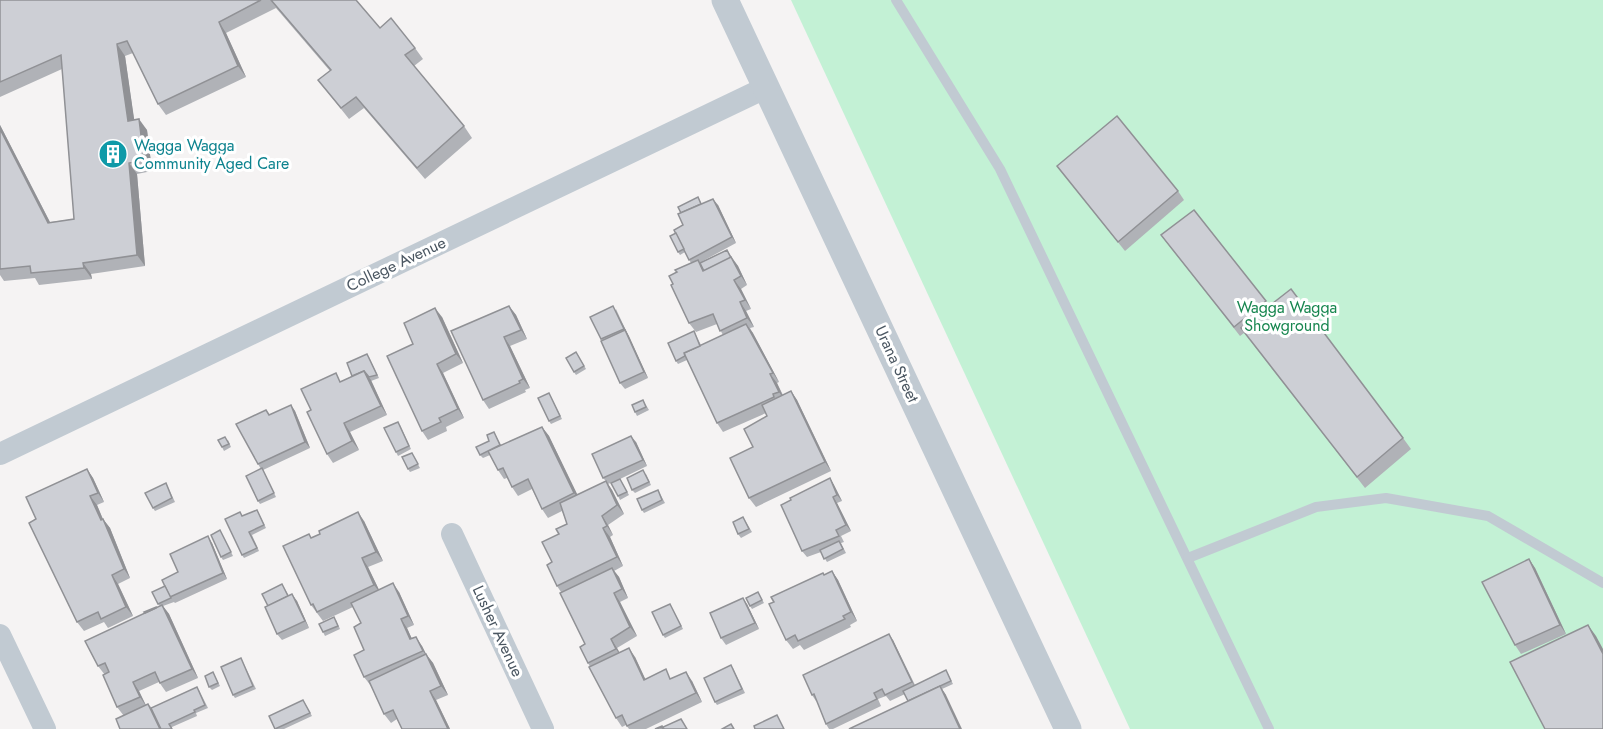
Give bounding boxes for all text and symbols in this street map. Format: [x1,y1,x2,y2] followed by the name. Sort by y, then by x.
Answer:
[134,134,289,175] place label: Wagga Wagga Community Aged Care
[97,138,129,170] building icon: Wagga Wagga Community Aged Care
[343,231,449,297] street label: College Avenue
[1237,296,1337,337] park label: Wagga Wagga Showground
[869,322,925,406] street label: Urana Street
[467,582,529,680] street label: Lusher Avenue

